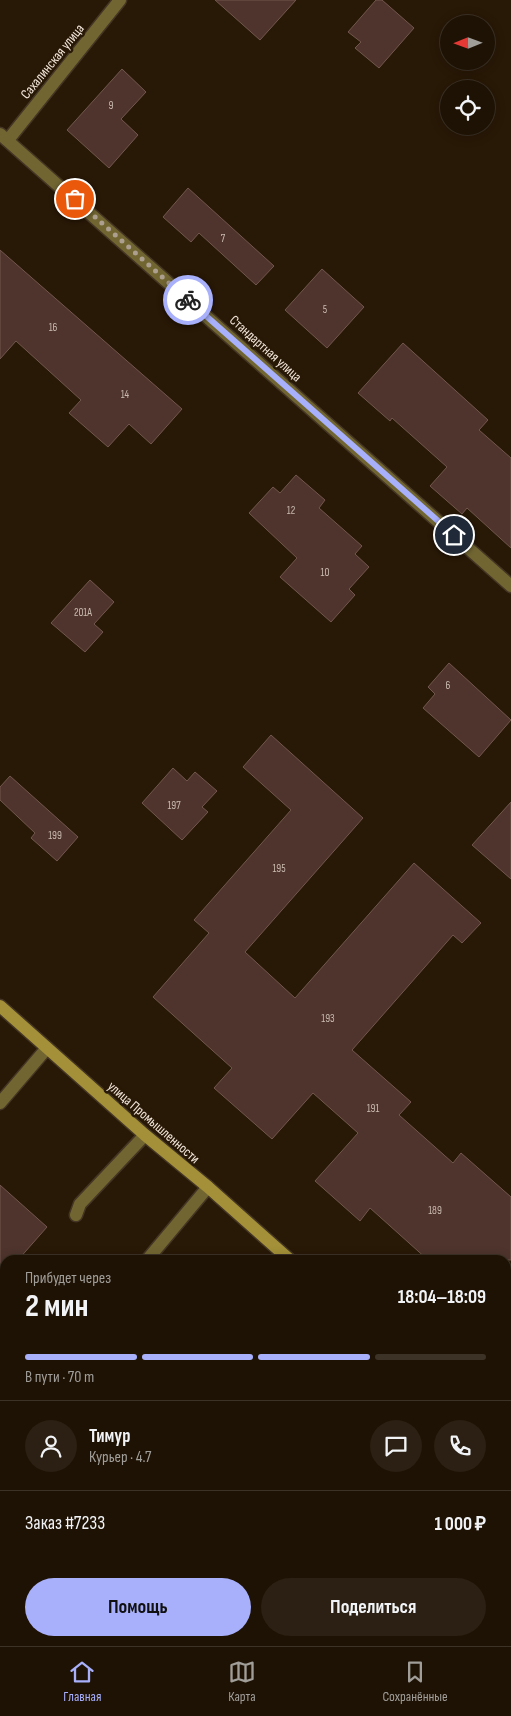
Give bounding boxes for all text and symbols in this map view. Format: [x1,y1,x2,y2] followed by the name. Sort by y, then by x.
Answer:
[440,15,495,70] north arrow
[440,15,495,135] map controls
[17,20,88,102] street label: Сахалинская улица
[440,80,495,135] button: locate
[109,99,114,112] house number: 9
[54,178,96,220] pin
[61,185,89,213] icon: bag
[221,232,226,245] house number: 7
[163,275,213,325] courier
[174,286,202,314] icon: bike
[323,303,327,316] house number: 5
[226,312,305,385] street label: Стандартная улица
[49,321,58,334] house number: 16
[121,388,130,401] house number: 14
[287,504,296,517] house number: 12
[433,514,475,556] pin
[440,521,468,549] icon: home
[321,566,329,579] house number: 10
[74,606,92,619] house number: 201А
[446,679,451,692] house number: 6
[167,799,181,812] house number: 197
[48,829,62,842] house number: 199
[272,862,286,875] house number: 195
[321,1012,335,1025] house number: 193
[104,1078,203,1167] street label: улица Промышленности
[367,1102,379,1115] house number: 191
[428,1204,442,1217] house number: 189
[25,1269,111,1288] text: Прибудет через
[398,1286,486,1309] text: 18:04–18:09
[25,1287,89,1326] text: 2 мин
[25,1368,94,1387] text: В пути · 70 m
[25,1420,77,1472] button: person
[370,1420,422,1472] button: chat
[434,1420,486,1472] button: phone
[89,1425,130,1448] text: Тимур
[89,1448,151,1467] text: Курьер · 4.7
[25,1512,105,1535] text: Заказ #7233
[434,1513,486,1536] text: 1 000 ₽
[25,1578,251,1636] button: Помощь
[261,1578,486,1636] button: Поделиться
[63,1658,101,1705] tab: Главная
[228,1658,256,1705] tab: Карта
[382,1658,448,1705] tab: Сохранённые

